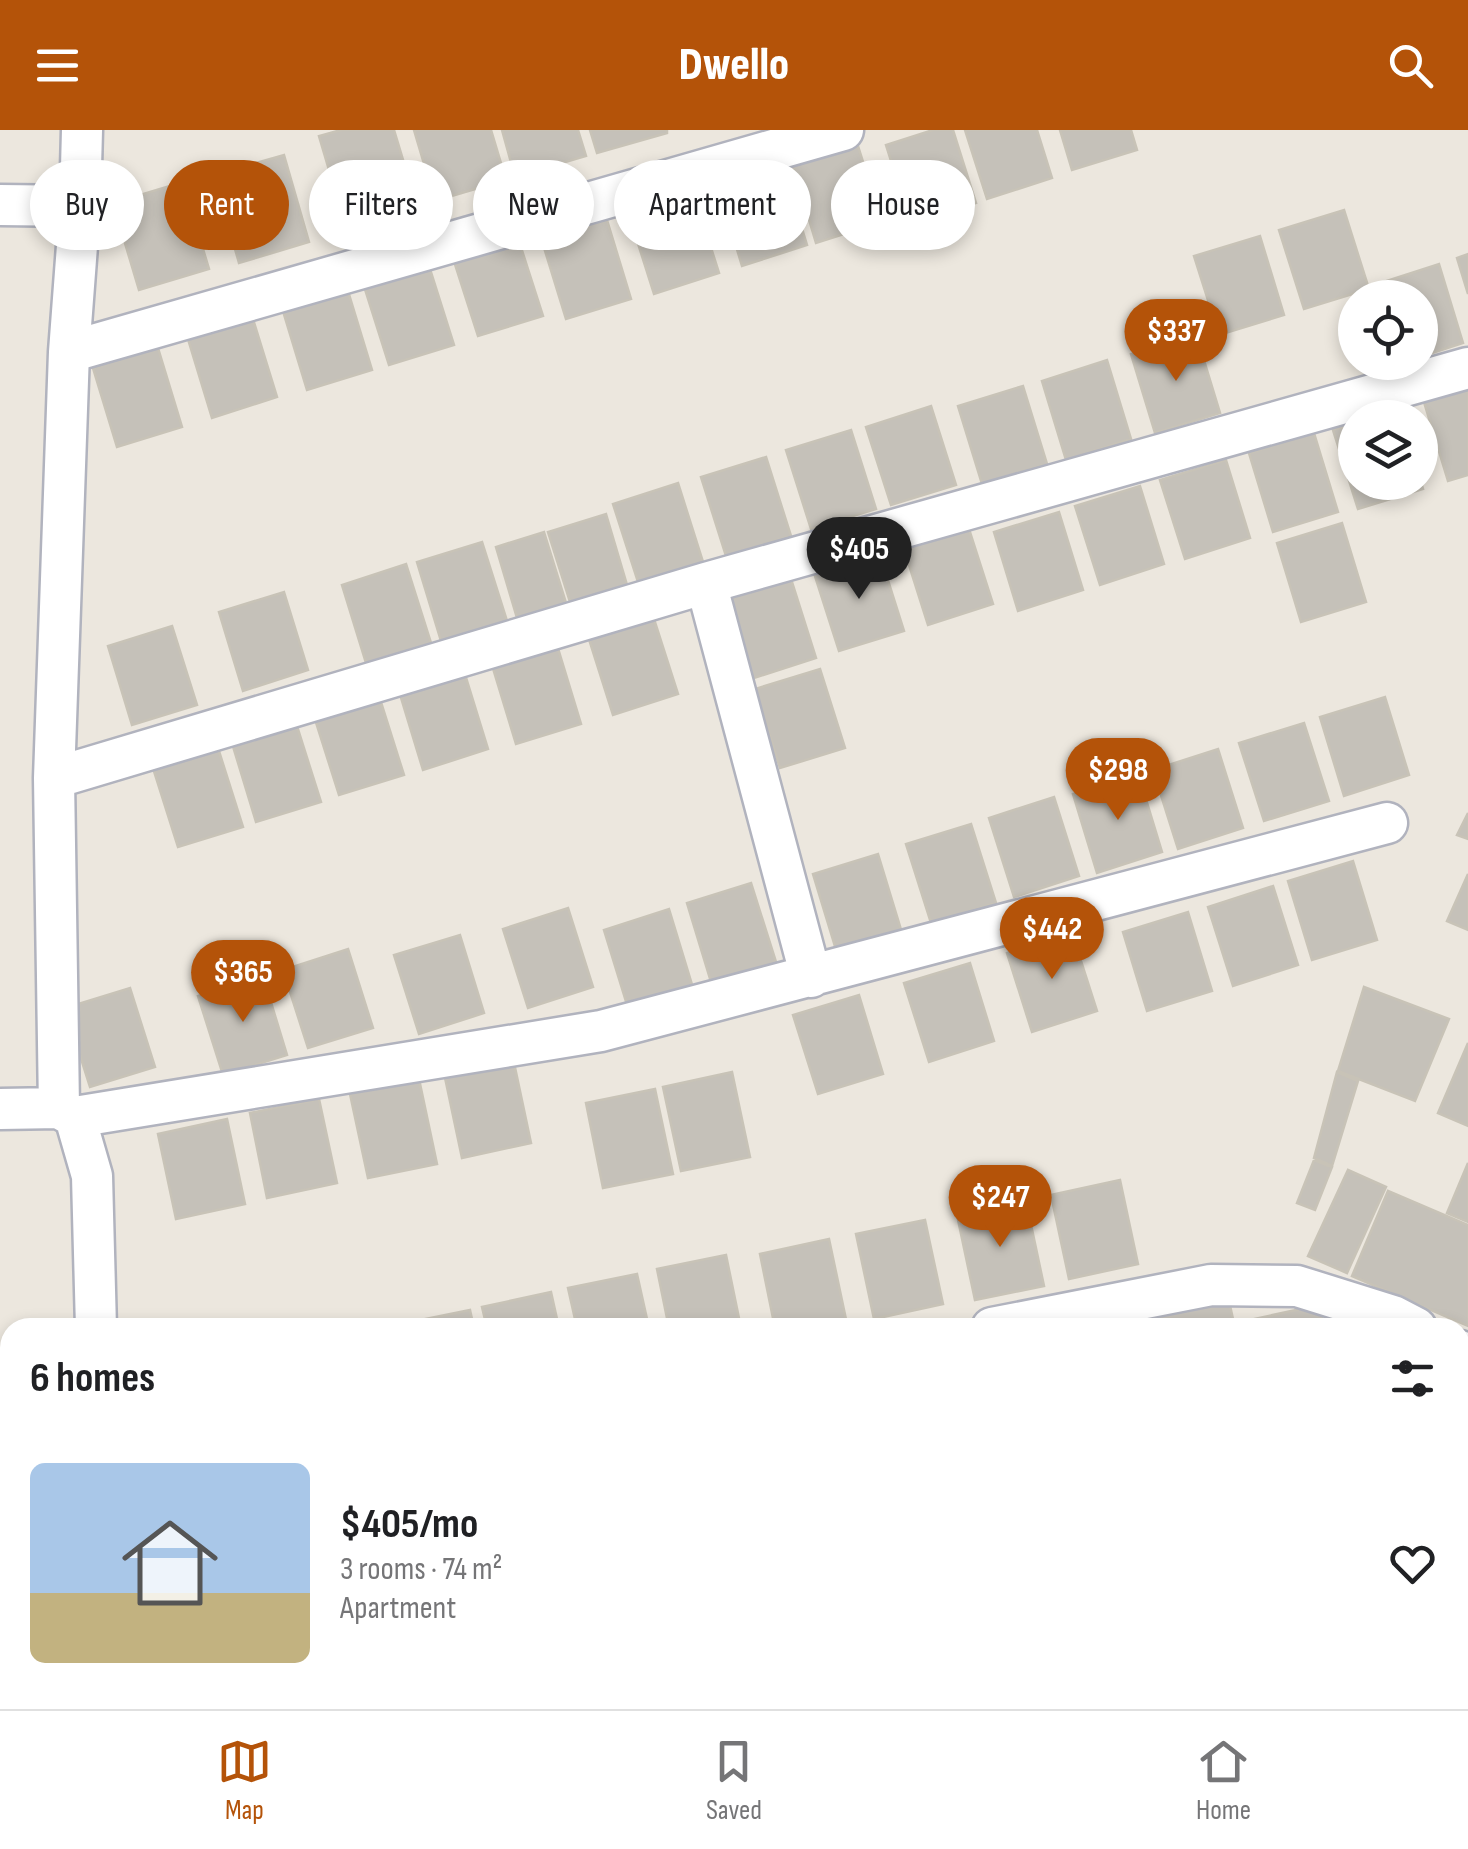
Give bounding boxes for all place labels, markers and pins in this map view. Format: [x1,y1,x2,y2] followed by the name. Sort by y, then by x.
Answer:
[1117,299,1235,384] pin: $337
[800,517,918,602] pin: $405
[1059,738,1177,823] pin: $298
[993,897,1111,982] pin: $442
[184,940,302,1025] pin: $365
[941,1165,1059,1250] pin: $247

